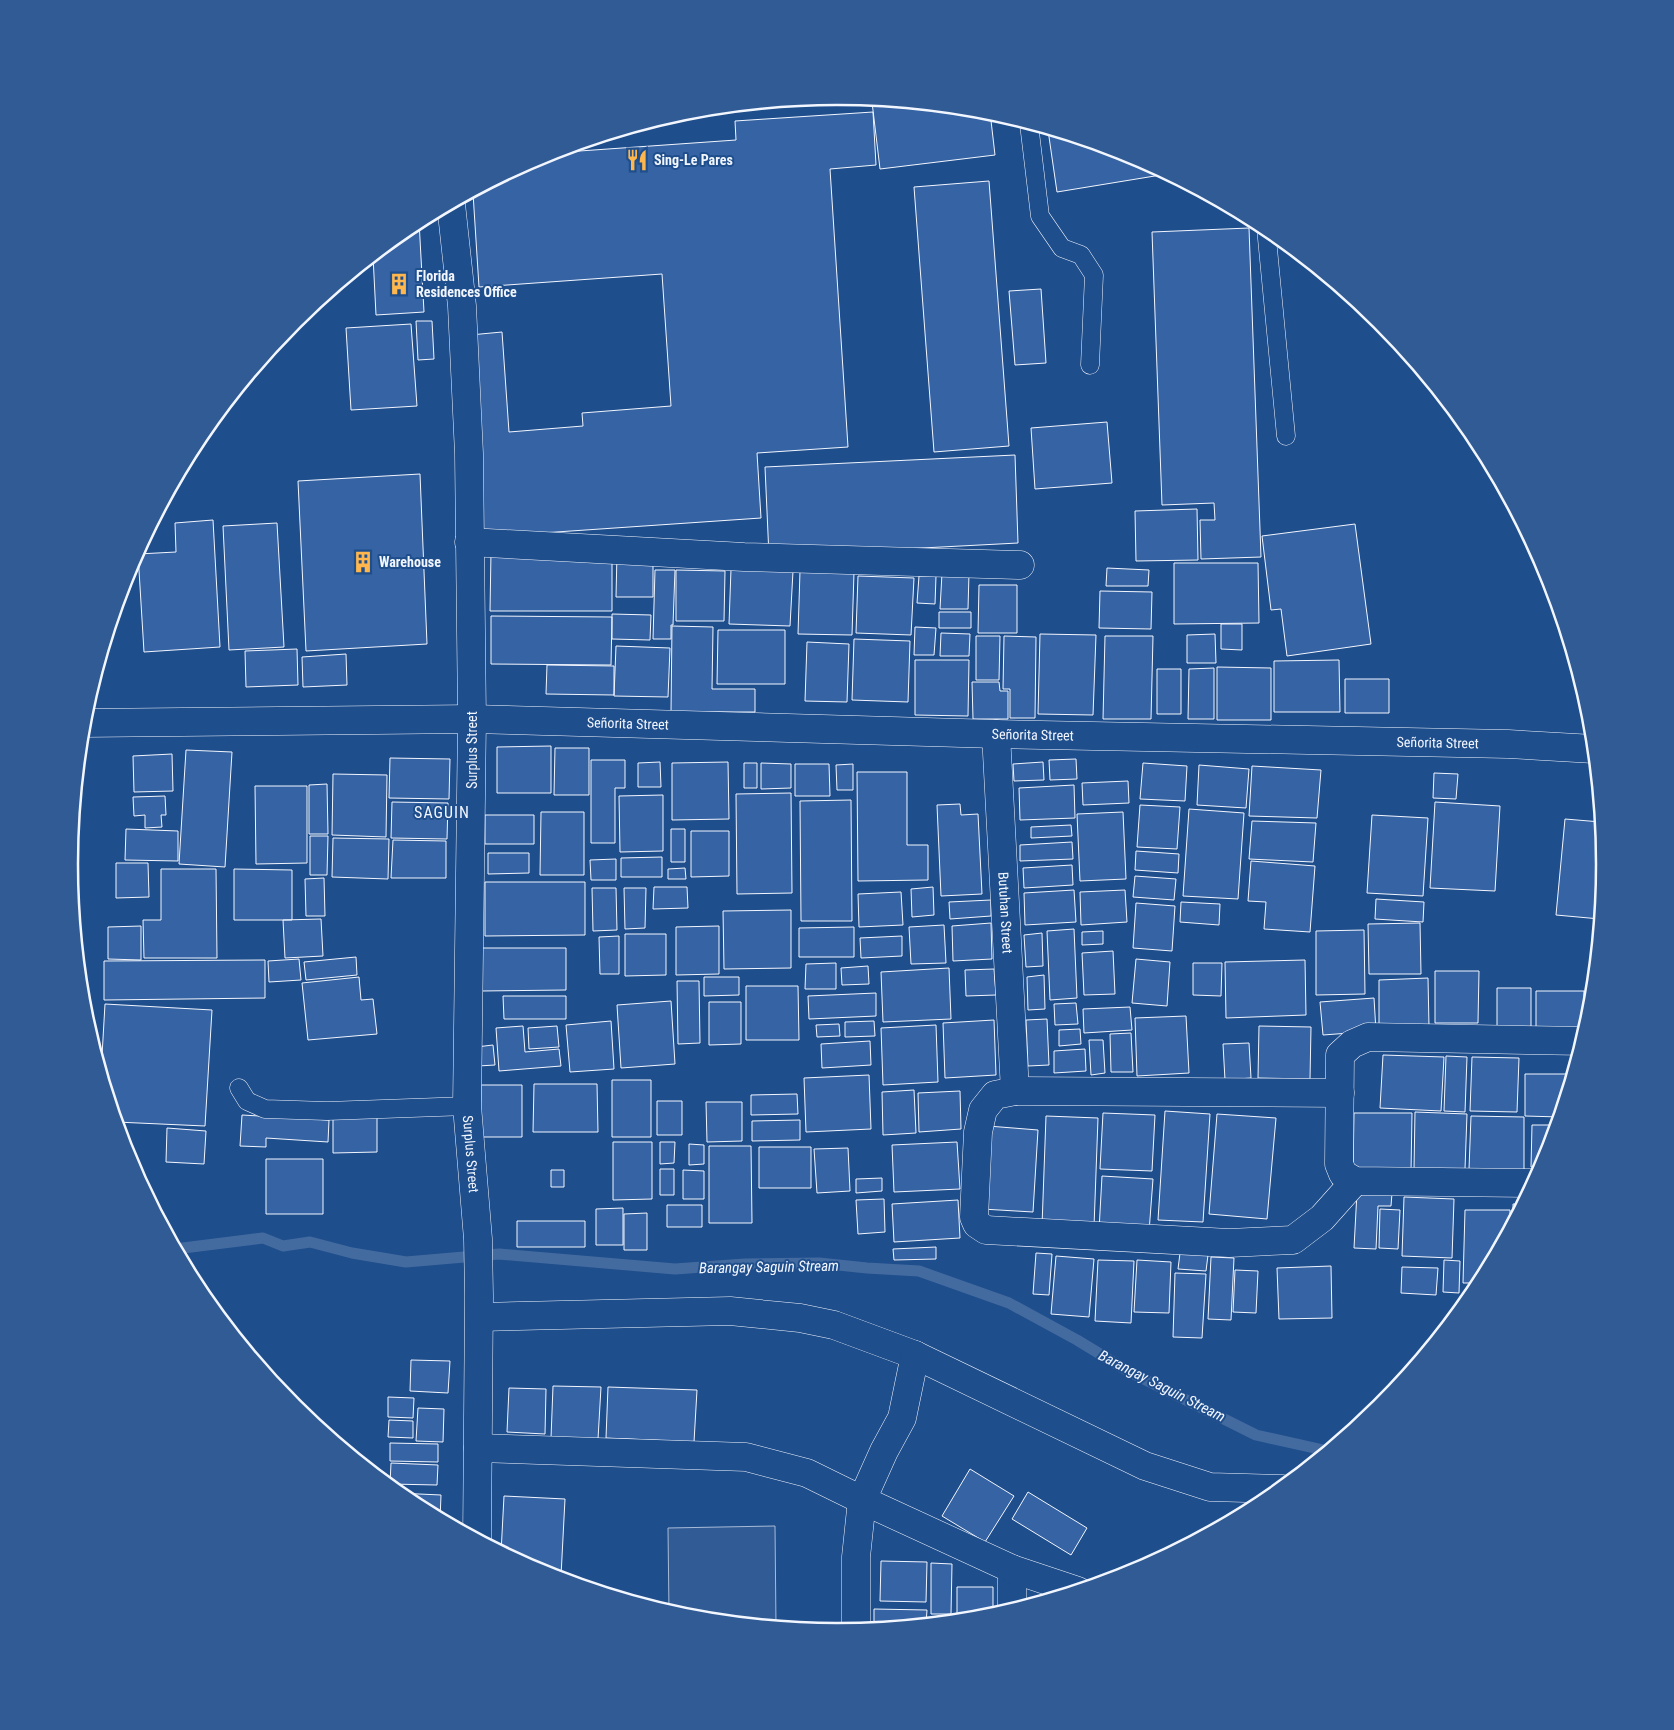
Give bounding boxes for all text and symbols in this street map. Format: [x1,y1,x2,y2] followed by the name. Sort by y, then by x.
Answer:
[624,147,650,173] restaurant icon: Sing-Le Pares
[654,152,733,168] place label: Sing-Le Pares
[416,268,517,300] place label: Florida Residences Office
[386,271,412,297] building icon: Florida Residences Office
[350,549,376,575] building icon: Warehouse
[379,554,441,570] place label: Warehouse
[464,711,480,789] street label: Surplus Street
[587,714,669,733] street label: Señorita Street
[992,726,1074,744] street label: Señorita Street
[1397,734,1479,751] street label: Señorita Street
[414,803,470,822] district label: SAGUIN
[995,872,1016,954] street label: Butuhan Street
[460,1115,482,1193] street label: Surplus Street
[699,1257,839,1277] water label: Barangay Saguin Stream
[1096,1346,1228,1426] water label: Barangay Saguin Stream

